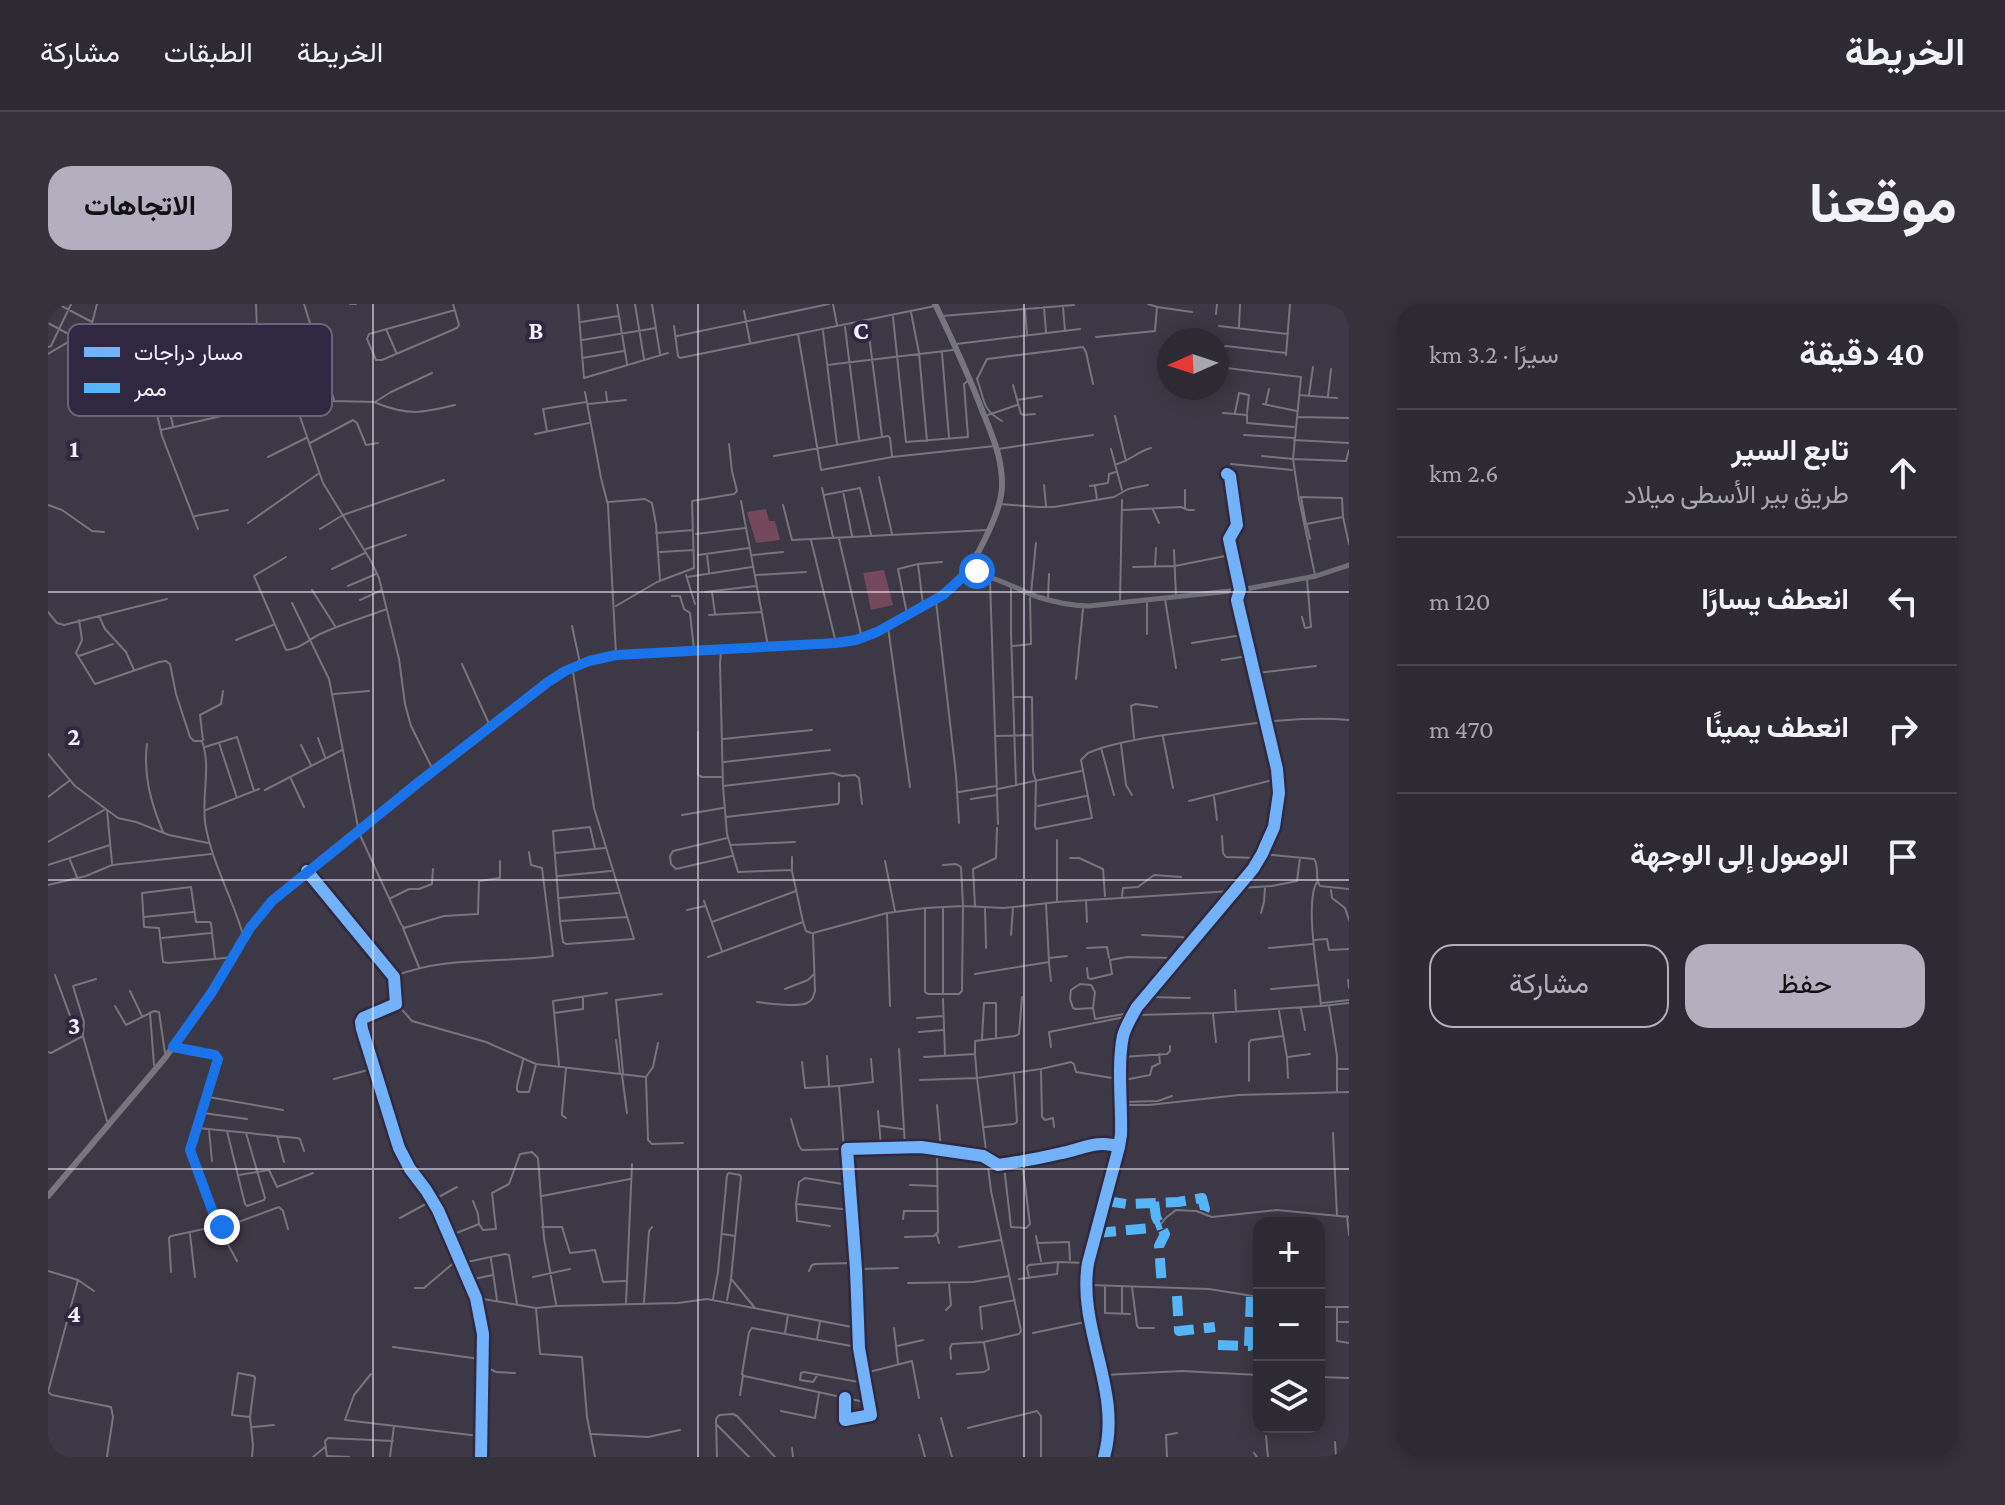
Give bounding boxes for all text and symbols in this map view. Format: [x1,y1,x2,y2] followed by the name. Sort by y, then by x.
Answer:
[1845,31,1965,73] text: الخريطة
[40,37,120,68] text: مشاركة
[164,37,253,68] text: الطبقات
[297,37,383,68] text: الخريطة
[48,166,232,250] button: الاتجاهات
[1809,172,1957,234] text: موقعنا
[528,316,544,345] text: B
[853,316,869,345] text: C
[68,324,332,416] legend
[1157,328,1229,400] north arrow
[1799,335,1925,372] text: 40 دقيقة
[134,340,243,366] text: مسار دراجات
[1429,340,1559,369] text: سيرًا · 3.2 km
[133,376,167,402] text: ممر
[1731,433,1849,466] text: تابع السير
[69,434,79,463] text: 1
[1881,451,1925,495] icon: ahead
[1429,459,1498,488] text: 2.6 km
[1624,480,1849,509] text: طريق بير الأسطى ميلاد
[959,553,995,589] route start
[1881,579,1925,623] icon: left
[1701,582,1849,615] text: انعطف يسارًا
[1429,587,1491,616] text: 120 m
[1881,707,1925,751] icon: right
[1705,710,1849,743] text: انعطف يمينًا
[1429,715,1494,744] text: 470 m
[67,722,81,751] text: 2
[1881,835,1925,879] icon: arrive
[1630,838,1849,871] text: الوصول إلى الوجهة
[1429,944,1669,1028] button: مشاركة
[1685,944,1925,1028] button: حفظ
[68,1011,80,1040] text: 3
[204,1209,240,1245] route end
[1253,1217,1325,1433] map controls
[1253,1217,1325,1289] button: +
[1253,1289,1325,1361] button: −
[67,1299,81,1328] text: 4
[1253,1361,1325,1433] button: layers

